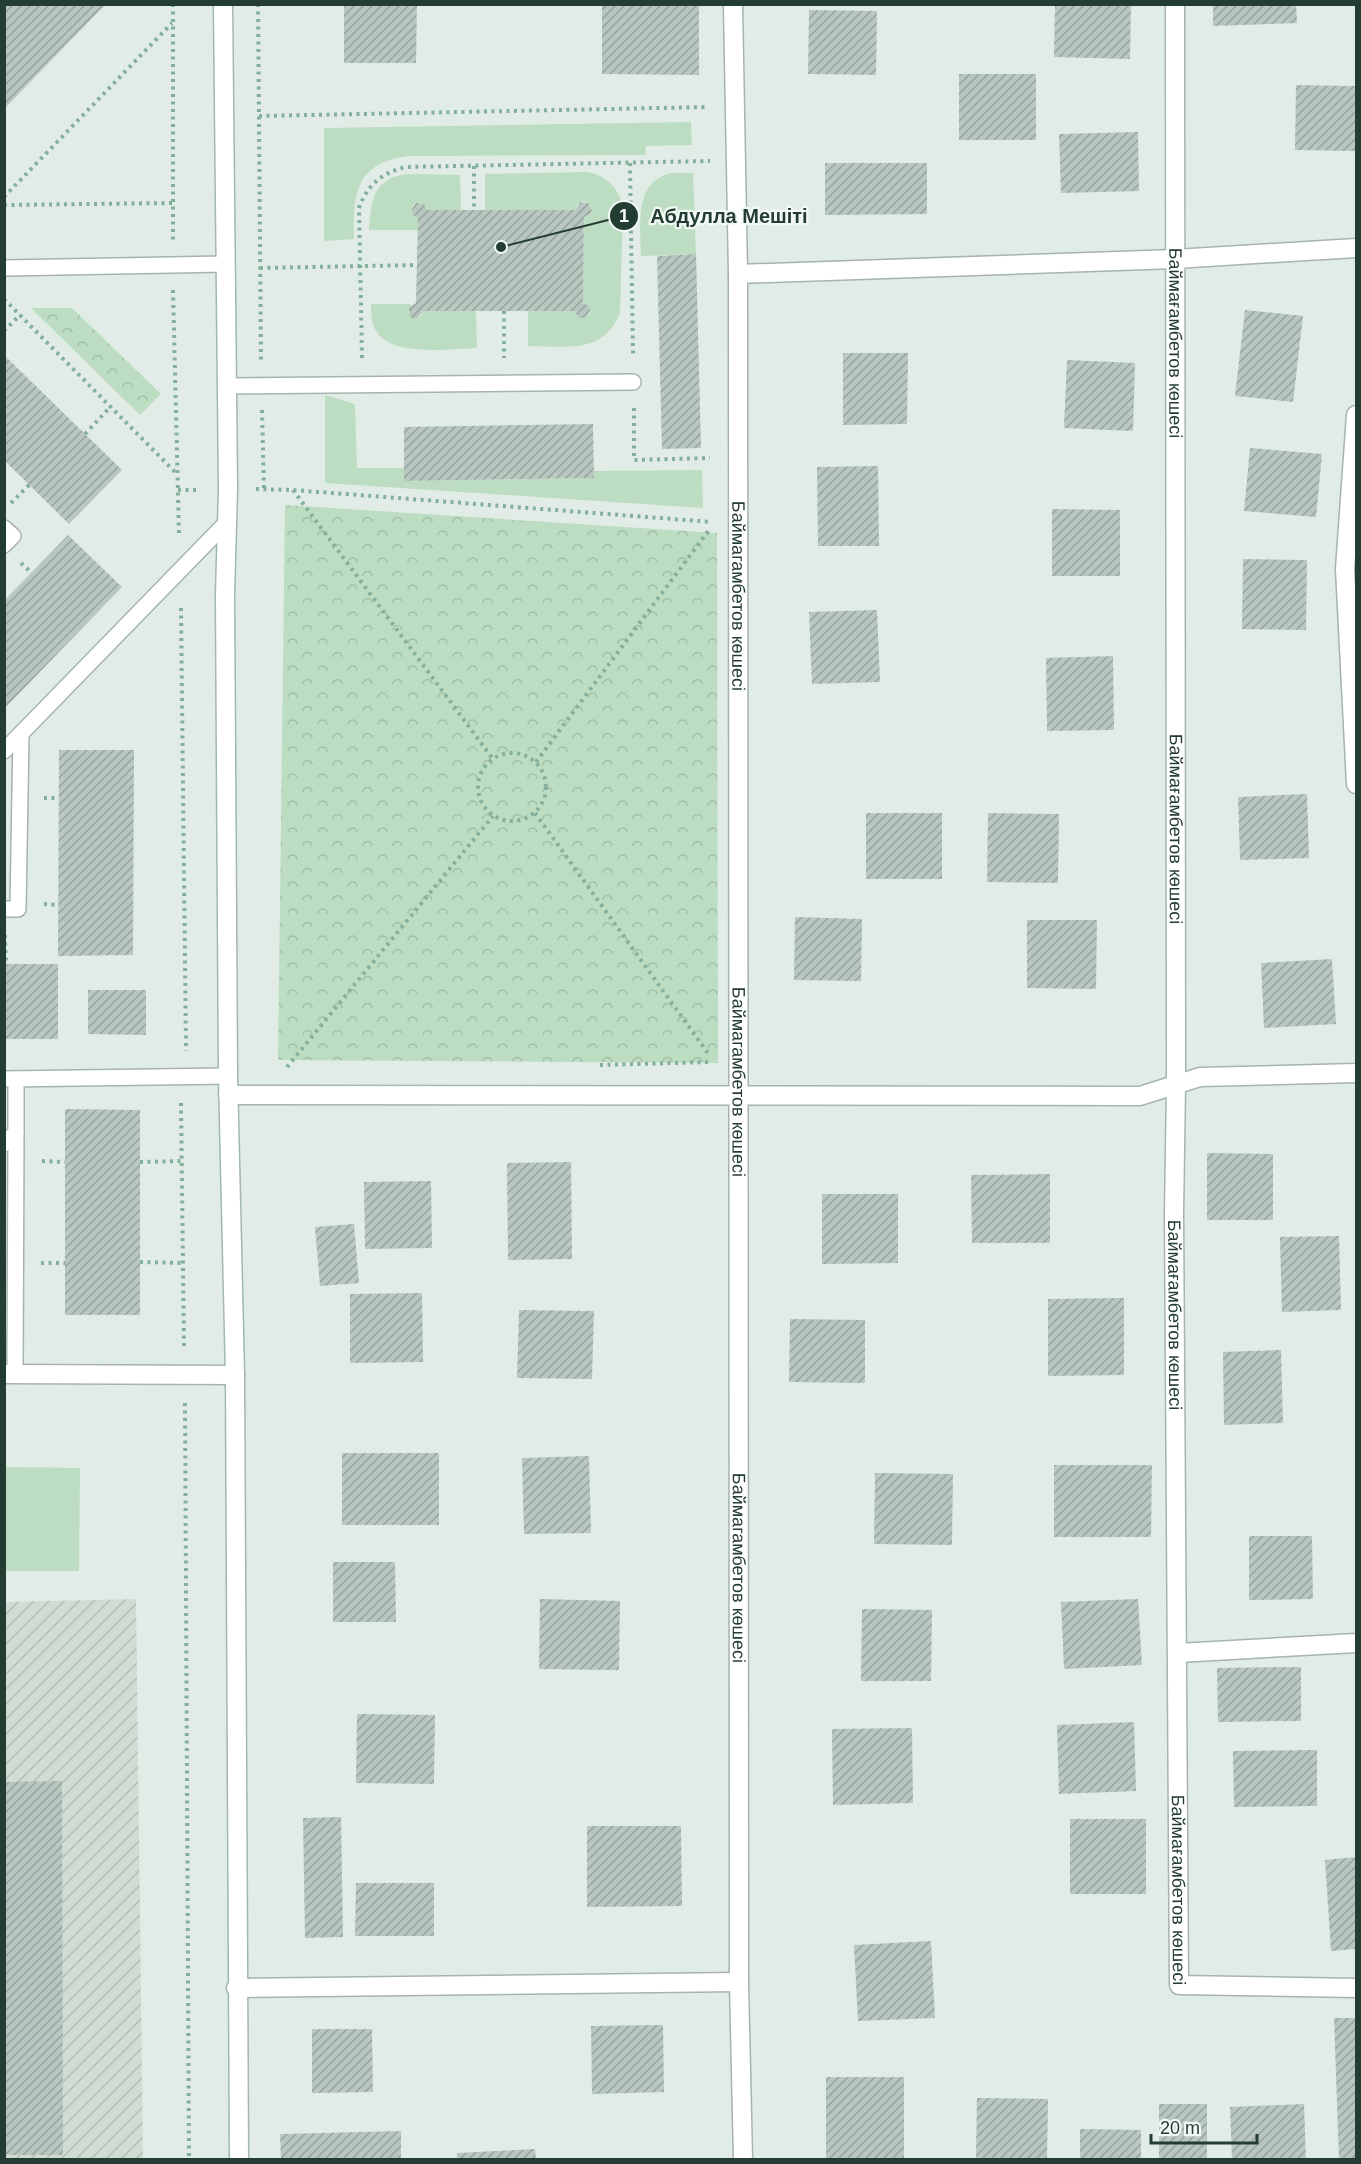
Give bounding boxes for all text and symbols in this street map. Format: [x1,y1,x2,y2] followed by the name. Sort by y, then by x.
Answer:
[609,197,820,235] callout: Абдулла Мешіті
[650,205,808,227] text: Абдулла Мешіті
[619,206,629,226] text: 1
[1165,248,1185,438] street label: Баймағамбетов көшесі
[728,501,748,691] street label: Баймагамбетов көшесі
[1166,734,1186,924] street label: Баймағамбетов көшесі
[728,987,749,1177] street label: Баймагамбетов көшесі
[1164,1220,1185,1410] street label: Баймағамбетов көшесі
[729,1473,749,1663] street label: Баймагамбетов көшесі
[1168,1795,1189,1985] street label: Баймағамбетов көшесі
[1151,2107,1258,2145] scale bar
[1160,2118,1200,2138] text: 20 m

